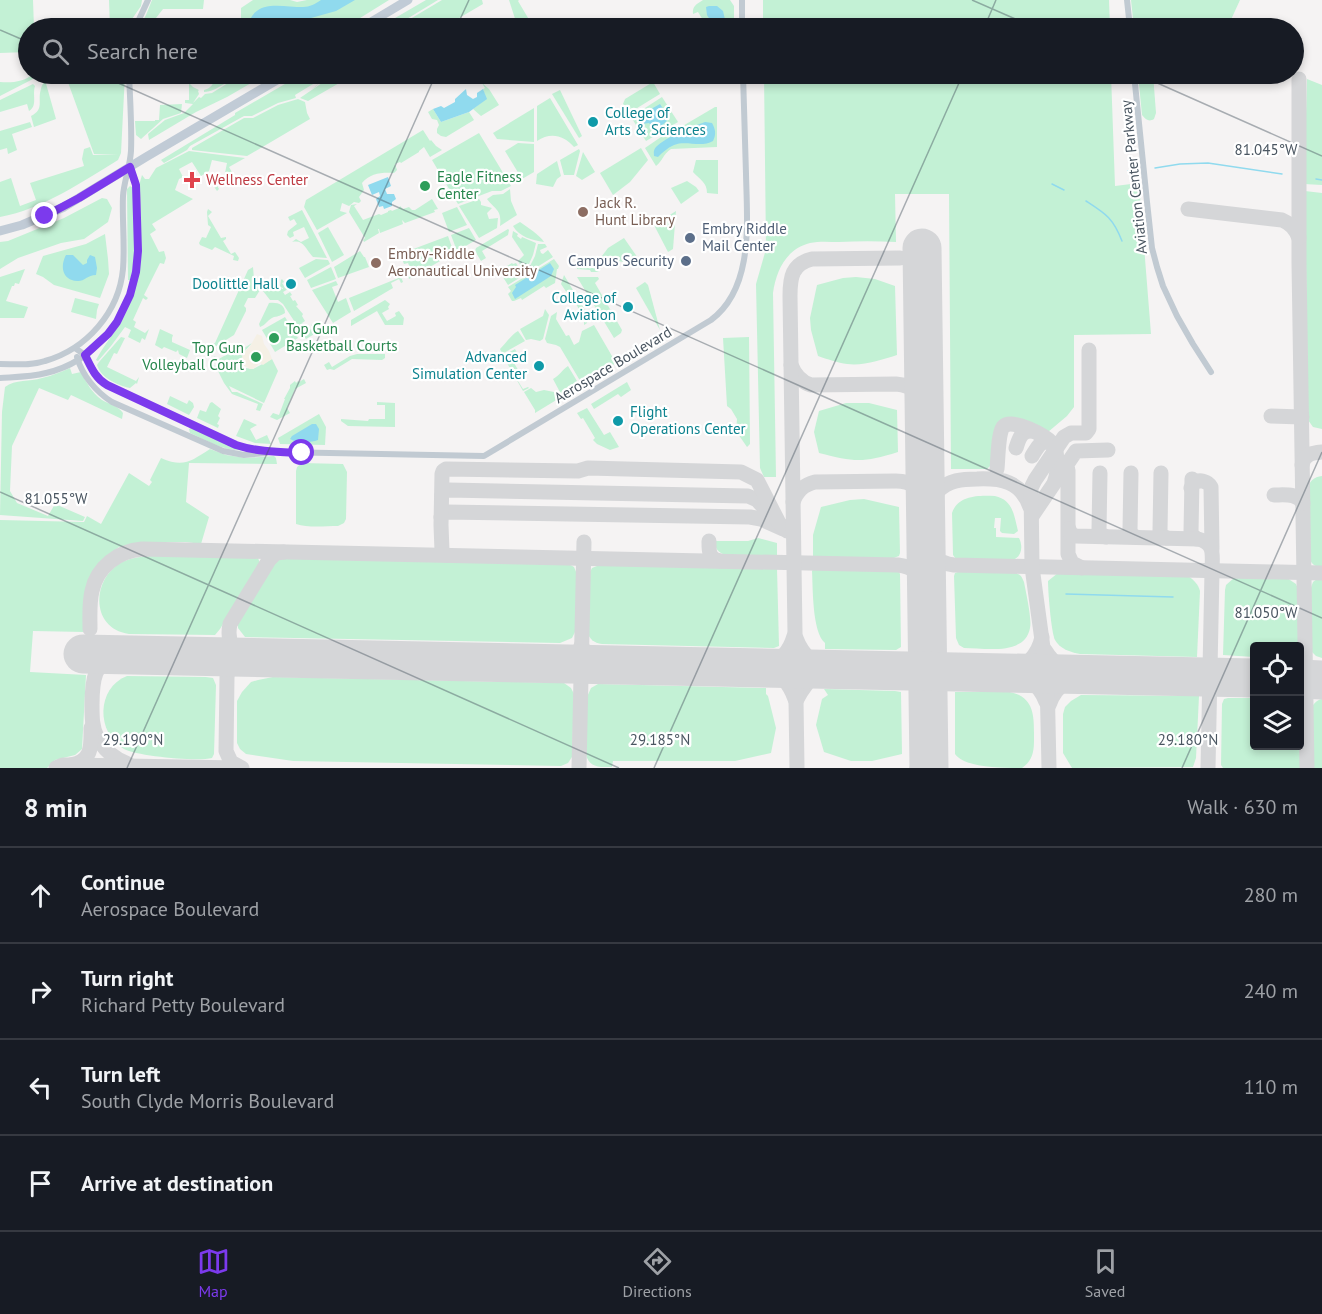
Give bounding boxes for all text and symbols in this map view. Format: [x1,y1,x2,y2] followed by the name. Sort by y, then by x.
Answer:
[18,18,1304,84] search box
[39,35,72,68] icon: search
[87,37,198,65] text: Search here
[1116,99,1151,255] street label: Aviation Center Parkway
[605,103,706,139] place label: College of Arts & Sciences
[586,115,600,129] marker: College of Arts & Sciences
[1235,140,1298,159] text: 81.045°W
[437,167,522,203] place label: Eagle Fitness Center
[206,170,308,189] place label: Wellness Center
[183,171,201,189] marker: Wellness Center
[418,179,432,193] marker: Eagle Fitness Center
[594,193,675,229] place label: Jack R. Hunt Library
[31,202,57,228] route end
[576,205,590,219] marker: Jack R. Hunt Library
[702,219,787,255] place label: Embry Riddle Mail Center
[683,231,697,245] marker: Embry Riddle Mail Center
[388,244,537,280] place label: Embry-Riddle Aeronautical University
[568,251,674,270] place label: Campus Security
[679,254,693,268] marker: Campus Security
[369,256,383,270] marker: Embry-Riddle Aeronautical University
[192,274,280,293] place label: Doolittle Hall
[284,277,298,291] marker: Doolittle Hall
[551,288,617,324] place label: College of Aviation
[621,300,635,314] marker: College of Aviation
[286,319,398,355] place label: Top Gun Basketball Courts
[551,322,675,407] street label: Aerospace Boulevard
[267,331,281,345] marker: Top Gun Basketball Courts
[141,338,244,374] place label: Top Gun Volleyball Court
[412,347,527,383] place label: Advanced Simulation Center
[249,350,263,364] marker: Top Gun Volleyball Court
[532,359,546,373] marker: Advanced Simulation Center
[630,402,746,438] place label: Flight Operations Center
[611,414,625,428] marker: Flight Operations Center
[288,439,314,465] route start
[25,489,88,508] text: 81.055°W
[1235,603,1298,622] text: 81.050°W
[1250,642,1304,750] map controls
[1250,642,1304,696] button: locate
[1250,696,1304,750] button: layers
[103,730,163,749] text: 29.190°N
[630,730,690,749] text: 29.185°N
[1158,730,1218,749] text: 29.180°N
[24,791,87,824] text: 8 min
[1187,794,1298,820] text: Walk · 630 m
[81,868,165,896] text: Continue
[24,879,57,912] icon: ahead
[1244,882,1298,908] text: 280 m
[81,896,259,922] text: Aerospace Boulevard
[81,964,173,992] text: Turn right
[24,975,57,1008] icon: right
[1244,978,1298,1004] text: 240 m
[81,992,285,1018] text: Richard Petty Boulevard
[81,1060,161,1088] text: Turn left
[24,1071,57,1104] icon: left
[1244,1074,1298,1100] text: 110 m
[81,1088,334,1114] text: South Clyde Morris Boulevard
[24,1167,57,1200] icon: arrive
[81,1169,273,1197] text: Arrive at destination
[197,1245,230,1301] tab: Map
[623,1245,692,1301] tab: Directions
[1085,1245,1125,1301] tab: Saved

